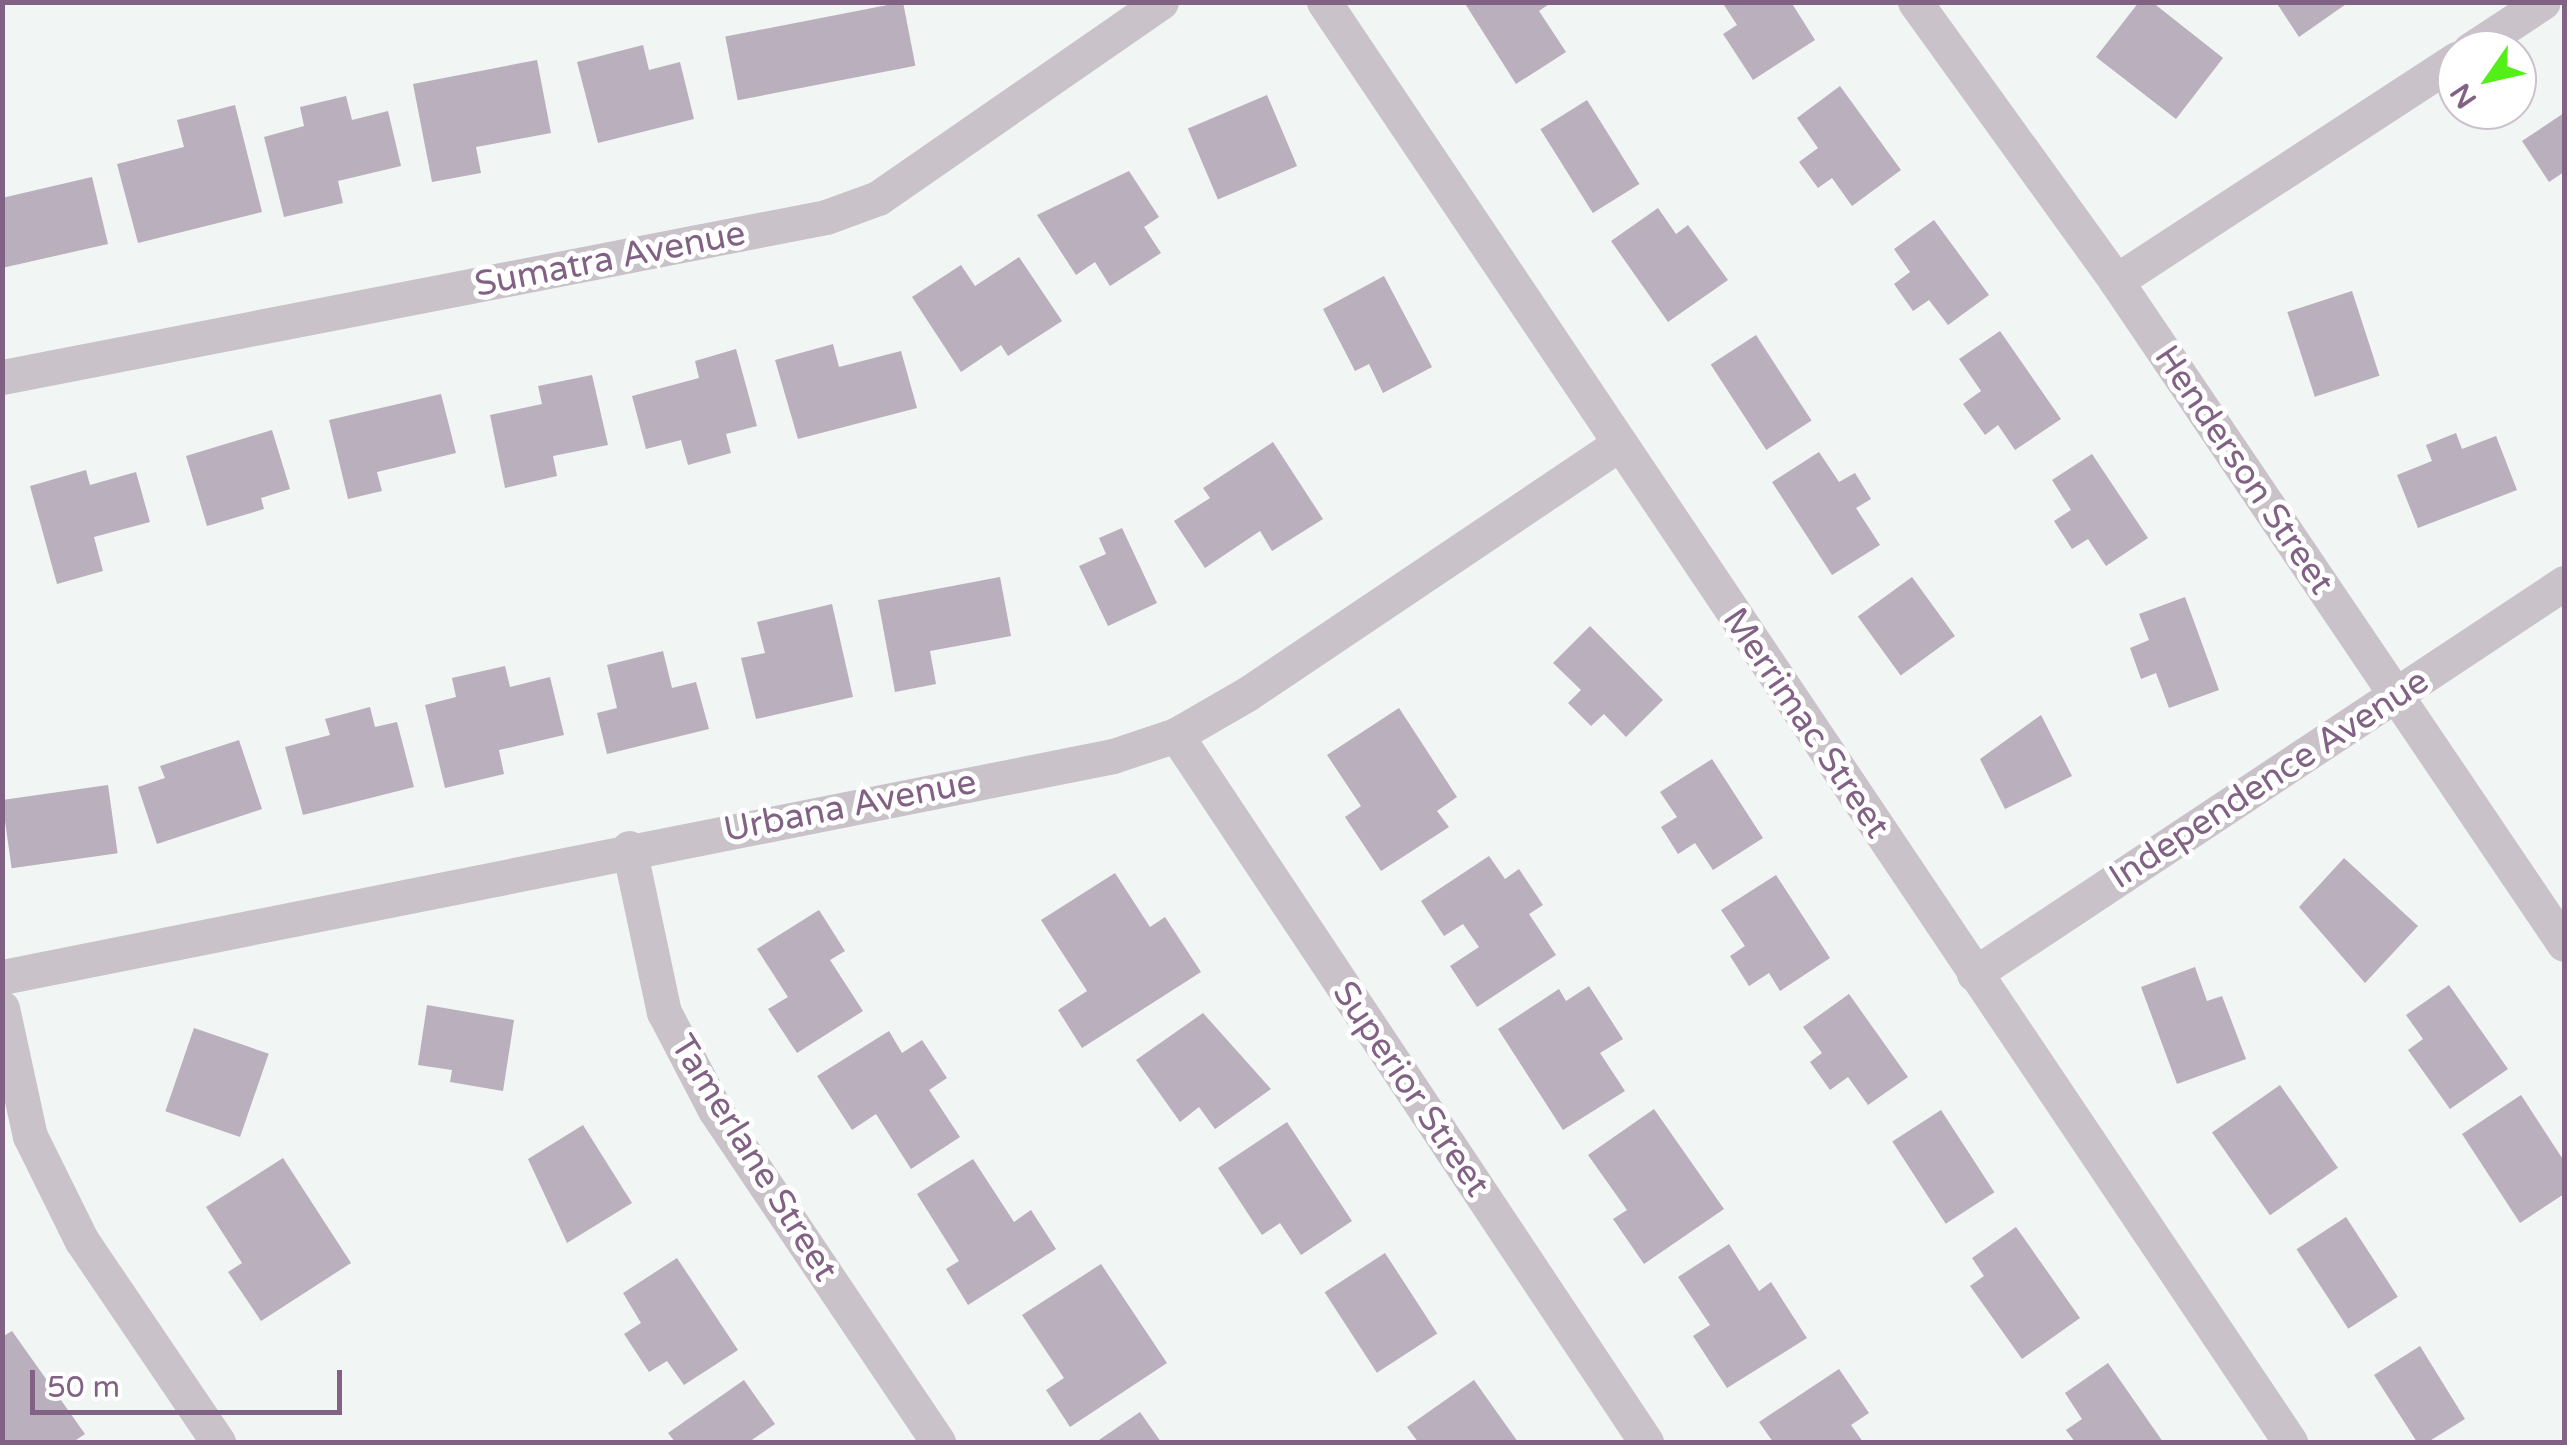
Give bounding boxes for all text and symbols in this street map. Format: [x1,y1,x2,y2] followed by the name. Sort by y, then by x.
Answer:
[2437,30,2537,130] north arrow
[2443,77,2484,114] text: N
[471,212,749,306] street label: Sumatra Avenue
[2145,338,2343,602] street label: Henderson Street
[1714,600,1898,846] street label: Merrimac Street
[2102,660,2436,898] street label: Independence Avenue
[720,761,980,851] street label: Urbana Avenue
[1324,973,1498,1205] street label: Superior Street
[661,1027,847,1289] street label: Tamerlane Street
[35,1350,348,1412] scale bar
[47,1369,120,1406] text: 50 m

